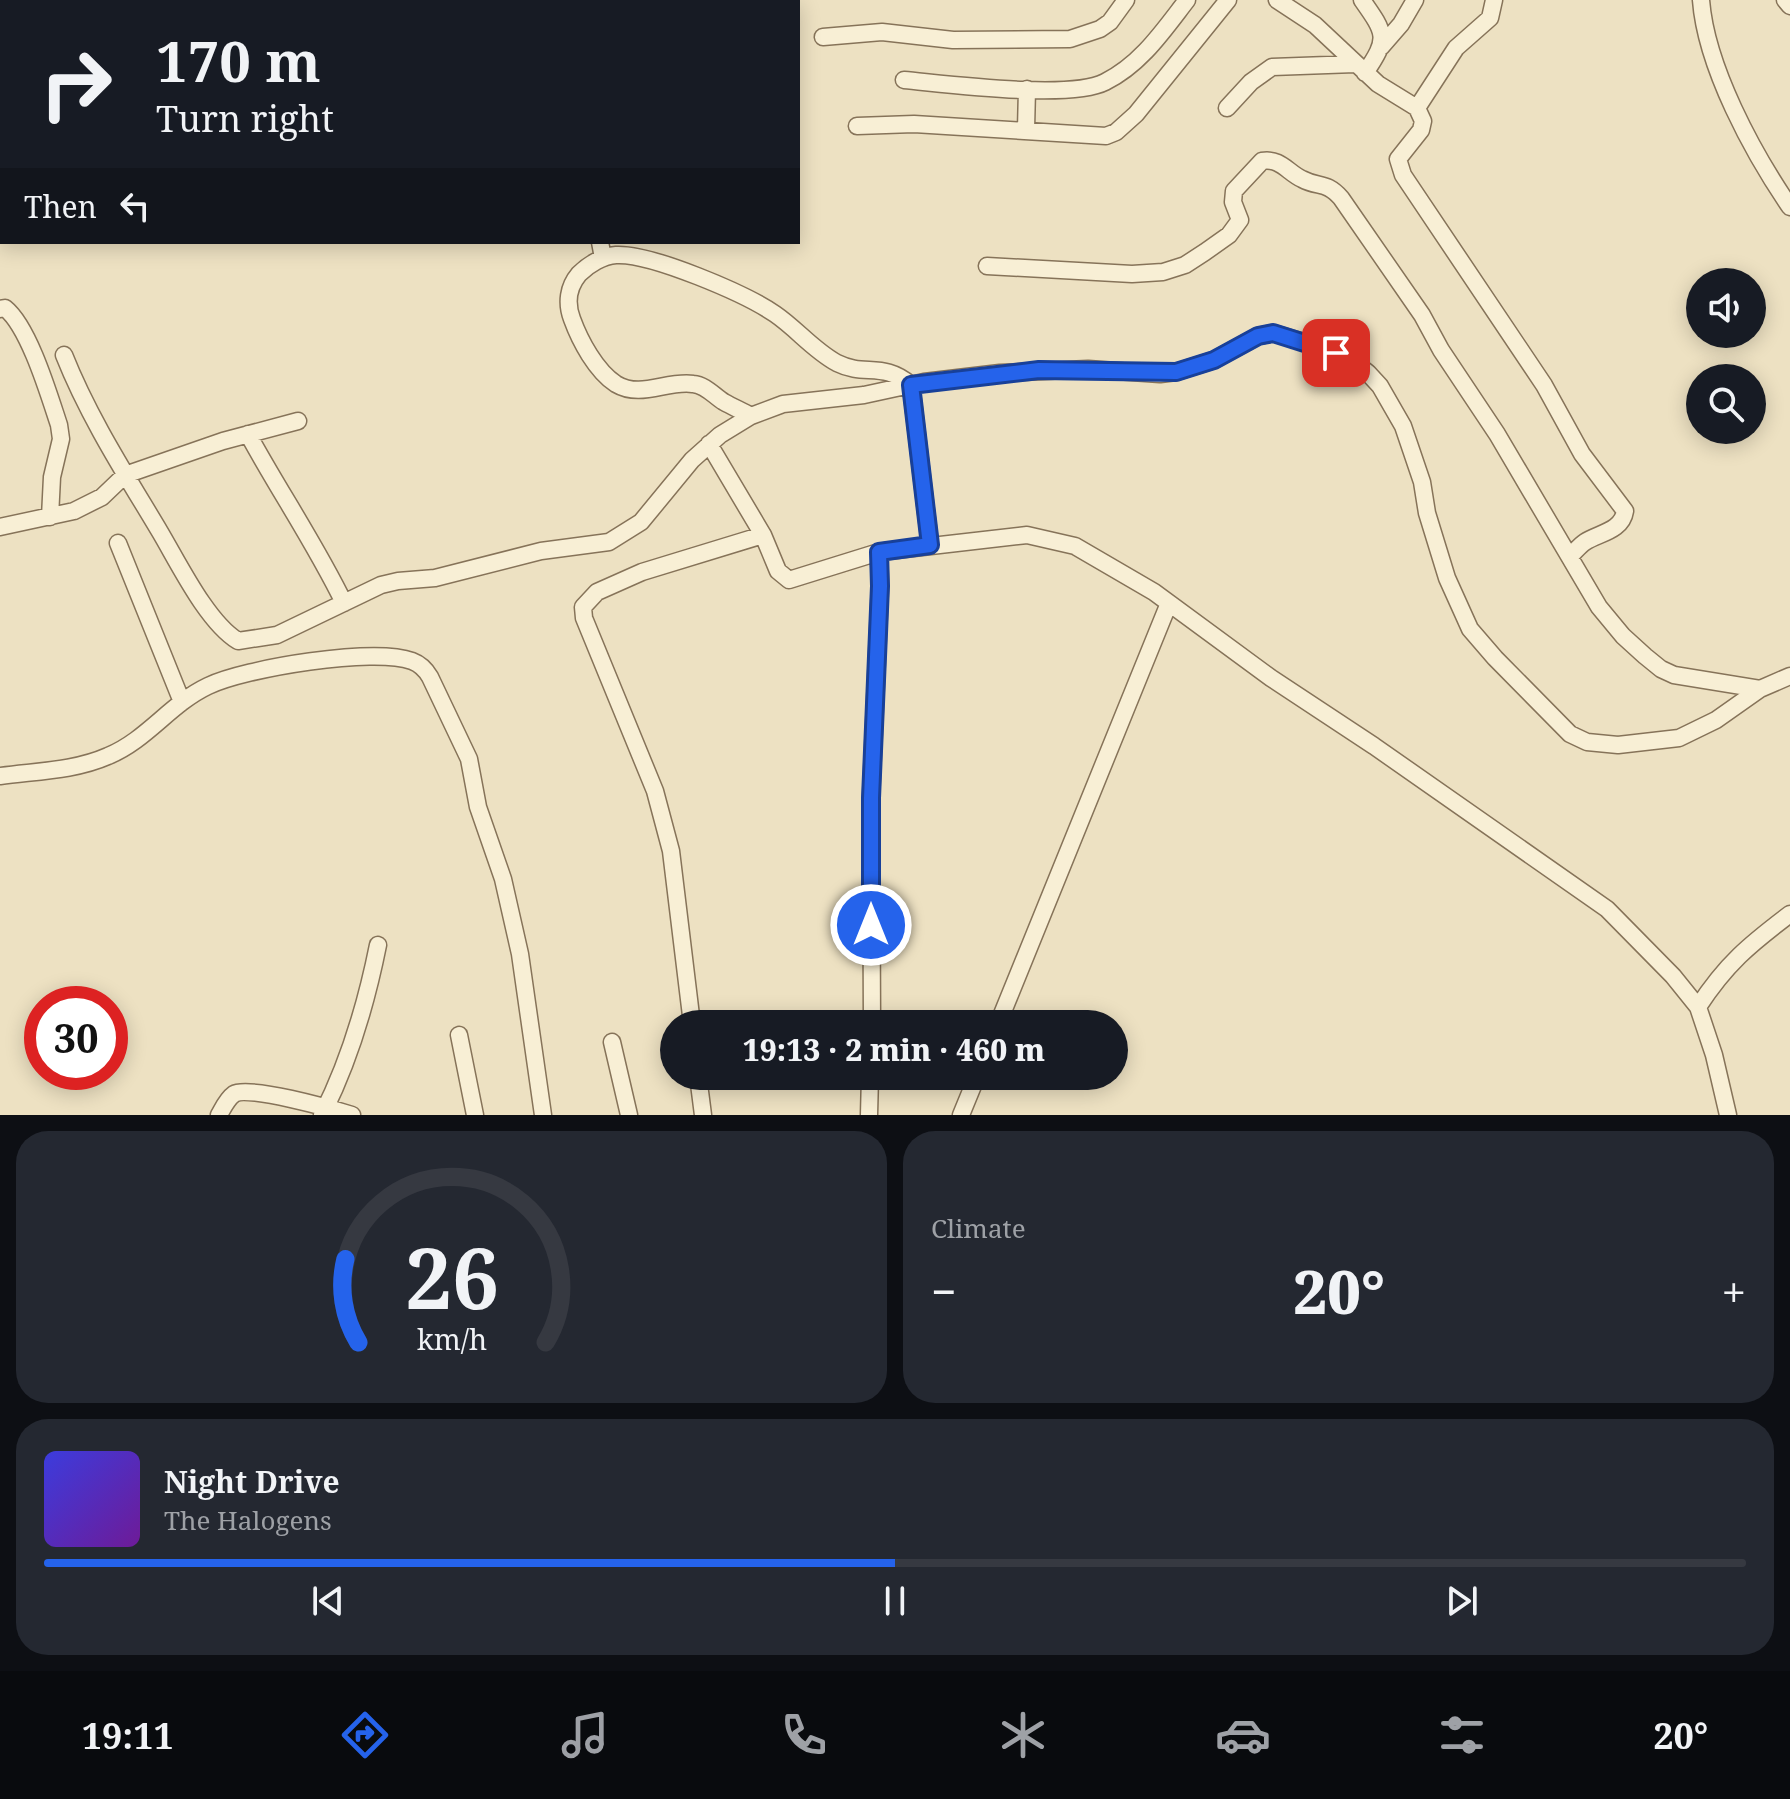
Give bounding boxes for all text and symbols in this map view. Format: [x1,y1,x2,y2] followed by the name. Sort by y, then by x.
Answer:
[156,22,321,98] text: 170 m
[24,32,128,136] icon: right
[156,94,334,143] text: Turn right
[113,184,157,228] icon: left
[24,186,97,227] text: Then
[1686,268,1766,444] map controls
[1686,268,1766,348] button: sound
[1302,319,1370,387] pin
[1314,331,1358,375] icon: arrive
[1686,364,1766,444] button: search
[829,883,913,967] position arrow
[24,986,128,1090] speed limit sign: 30
[743,1029,1045,1070] text: 19:13 · 2 min · 460 m
[931,1210,1026,1246] text: Climate
[404,1220,499,1333] text: 26
[1293,1250,1385,1332] text: 20°
[931,1261,956,1321] text: −
[1721,1261,1746,1321] text: +
[416,1319,487,1358] text: km/h
[164,1461,340,1502] text: Night Drive
[164,1502,332,1538] text: The Halogens
[306,1579,350,1623] icon: previous
[873,1579,917,1623] icon: pause
[1440,1579,1484,1623] icon: next
[337,1707,393,1763] icon: directions
[557,1707,613,1763] icon: music
[776,1707,832,1763] icon: phone
[995,1707,1051,1763] icon: climate
[1215,1707,1271,1763] icon: car
[1434,1707,1490,1763] icon: filters
[82,1711,174,1760] text: 19:11
[1653,1711,1708,1760] text: 20°

